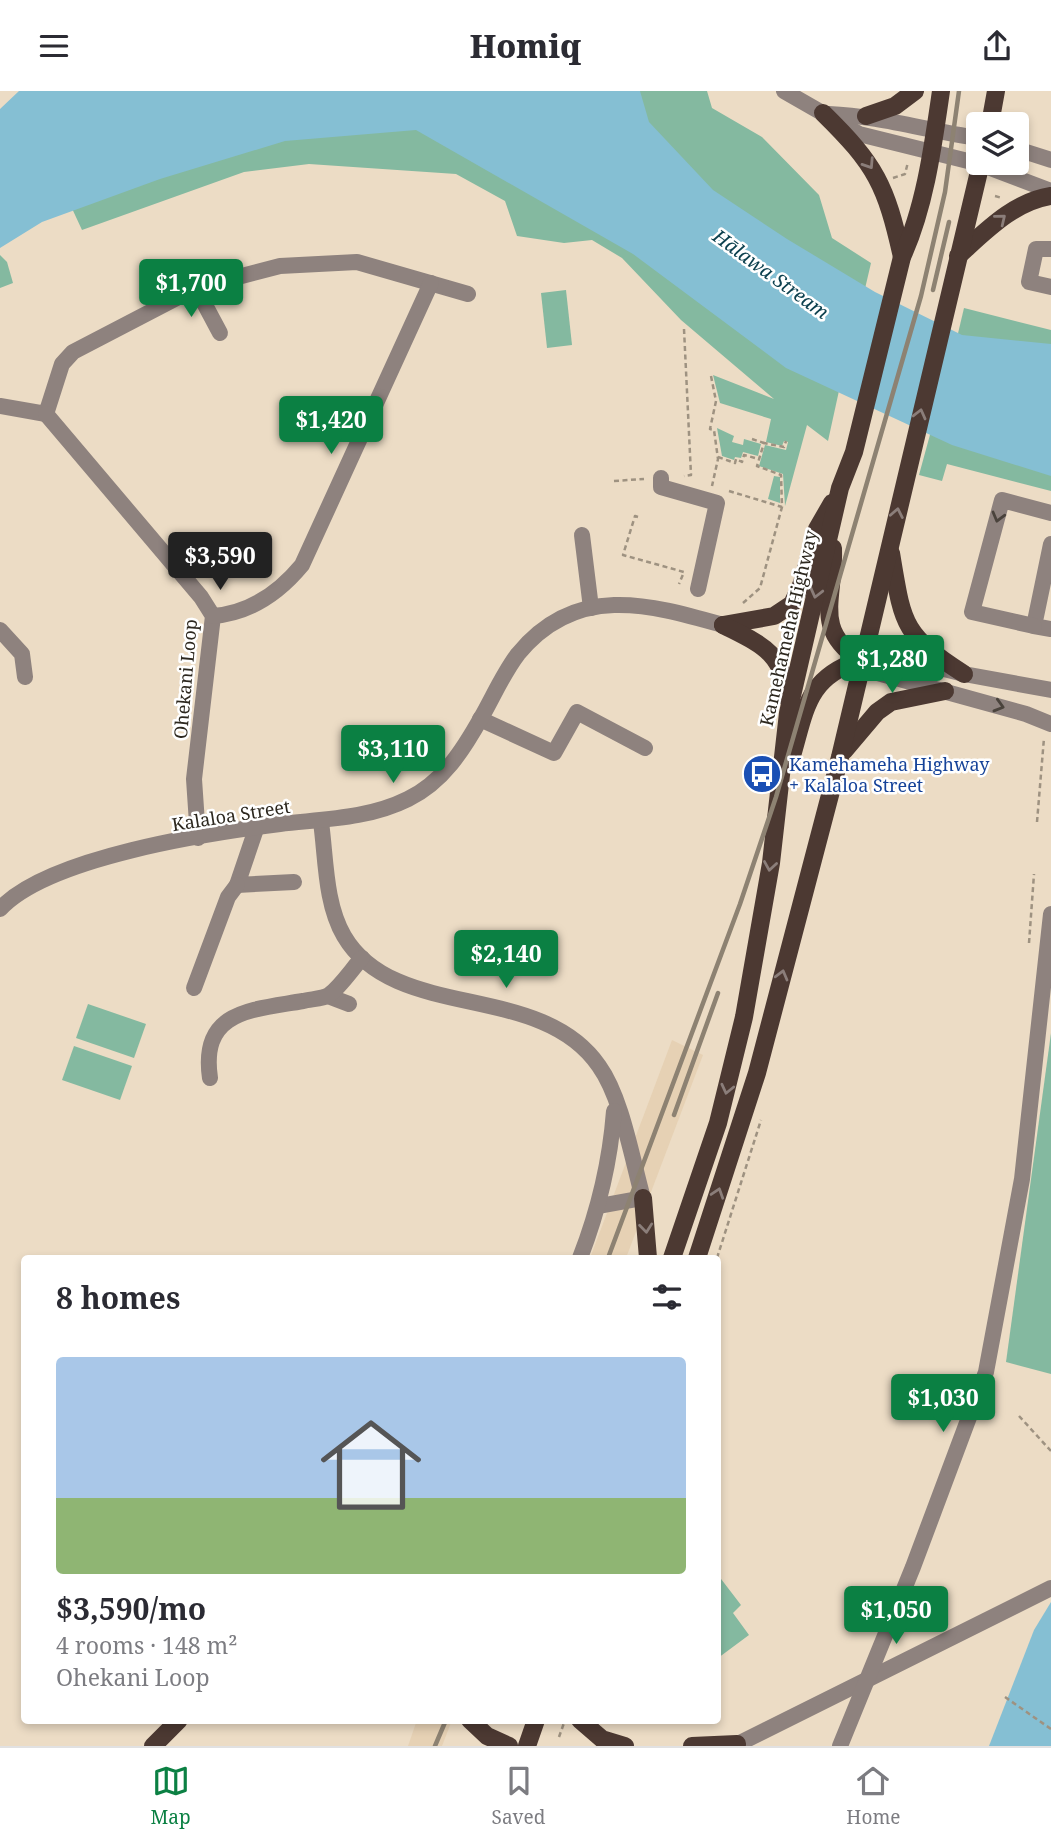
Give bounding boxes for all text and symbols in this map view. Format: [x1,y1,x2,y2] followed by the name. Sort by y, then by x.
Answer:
[470,24,581,67] text: Homiq
[35,27,73,65] icon: menu
[978,27,1016,65] icon: share
[966,112,1029,175] map controls
[966,112,1029,175] button: layers
[861,156,874,169] one-way arrow
[992,215,1005,227] one-way arrow
[707,222,834,325] water label: Hālawa Stream
[134,259,248,319] pin: $1,700
[155,266,227,298] text: $1,700
[274,397,388,456] pin: $1,420
[295,403,367,435] text: $1,420
[912,408,926,420] one-way arrow
[889,507,904,519] one-way arrow
[992,511,1006,523] one-way arrow
[754,527,822,728] street label: Kamehameha Highway
[163,533,277,592] pin: $3,590
[184,539,256,571] text: $3,590
[810,587,824,599] one-way arrow
[168,618,202,740] street label: Ohekani Loop
[835,635,949,695] pin: $1,280
[856,642,928,674] text: $1,280
[993,698,1005,712] one-way arrow
[336,725,450,785] pin: $3,110
[357,732,429,764] text: $3,110
[789,752,990,797] place label: Kamehameha Highway + Kalaloa Street
[741,753,783,795] bus stop icon: Kamehameha Highway + Kalaloa Street
[170,794,292,836] street label: Kalaloa Street
[763,860,778,872] one-way arrow
[449,930,563,990] pin: $2,140
[470,937,542,969] text: $2,140
[774,969,789,981] one-way arrow
[720,1083,735,1095] one-way arrow
[710,1188,725,1200] one-way arrow
[639,1222,654,1234] one-way arrow
[56,1277,180,1318] text: 8 homes
[648,1278,686,1316] icon: filters
[886,1375,1000,1434] pin: $1,030
[907,1381,979,1413] text: $1,030
[308,1402,434,1528] icon: home
[839,1587,953,1646] pin: $1,050
[56,1588,206,1629] text: $3,590/mo
[860,1593,932,1625] text: $1,050
[56,1629,238,1661] text: 4 rooms · 148 m²
[56,1661,210,1693] text: Ohekani Loop
[150,1762,191,1830] tab: Map
[492,1762,545,1830] tab: Saved
[846,1762,901,1830] tab: Home

